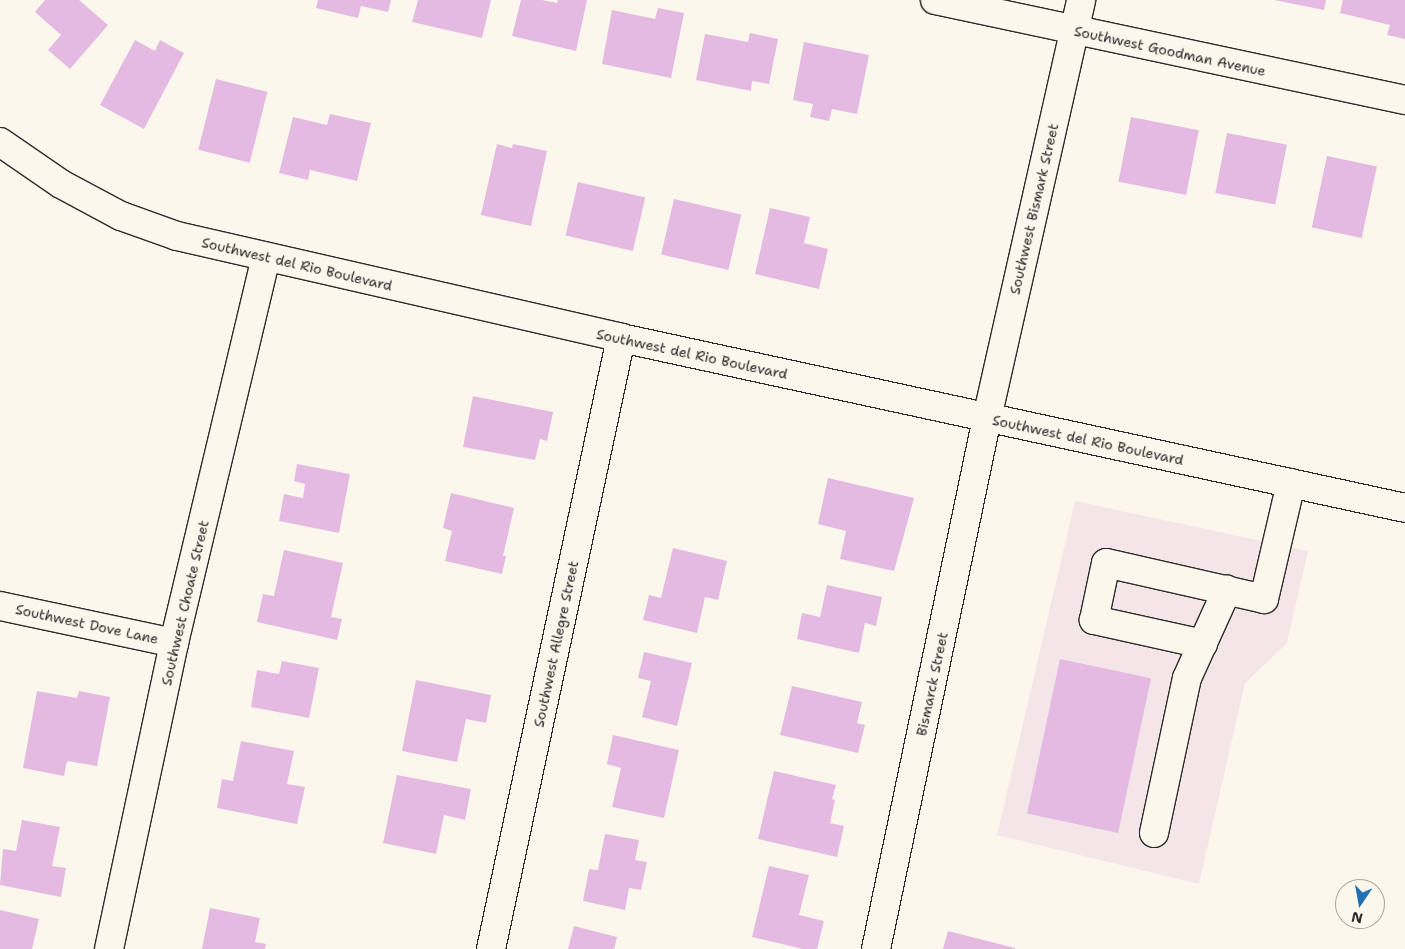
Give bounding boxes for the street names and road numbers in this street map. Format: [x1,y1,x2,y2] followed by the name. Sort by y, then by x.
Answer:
[1073,22,1267,80] street label: Southwest Goodman Avenue
[1006,122,1062,296] street label: Southwest Bismark Street
[200,234,394,294] street label: Southwest del Rio Boulevard
[595,325,789,383] street label: Southwest del Rio Boulevard
[991,411,1185,469] street label: Southwest del Rio Boulevard
[158,519,212,687] street label: Southwest Choate Street
[530,559,582,729] street label: Southwest Allegre Street
[14,601,160,647] street label: Southwest Dove Lane
[913,630,951,738] street label: Bismarck Street

